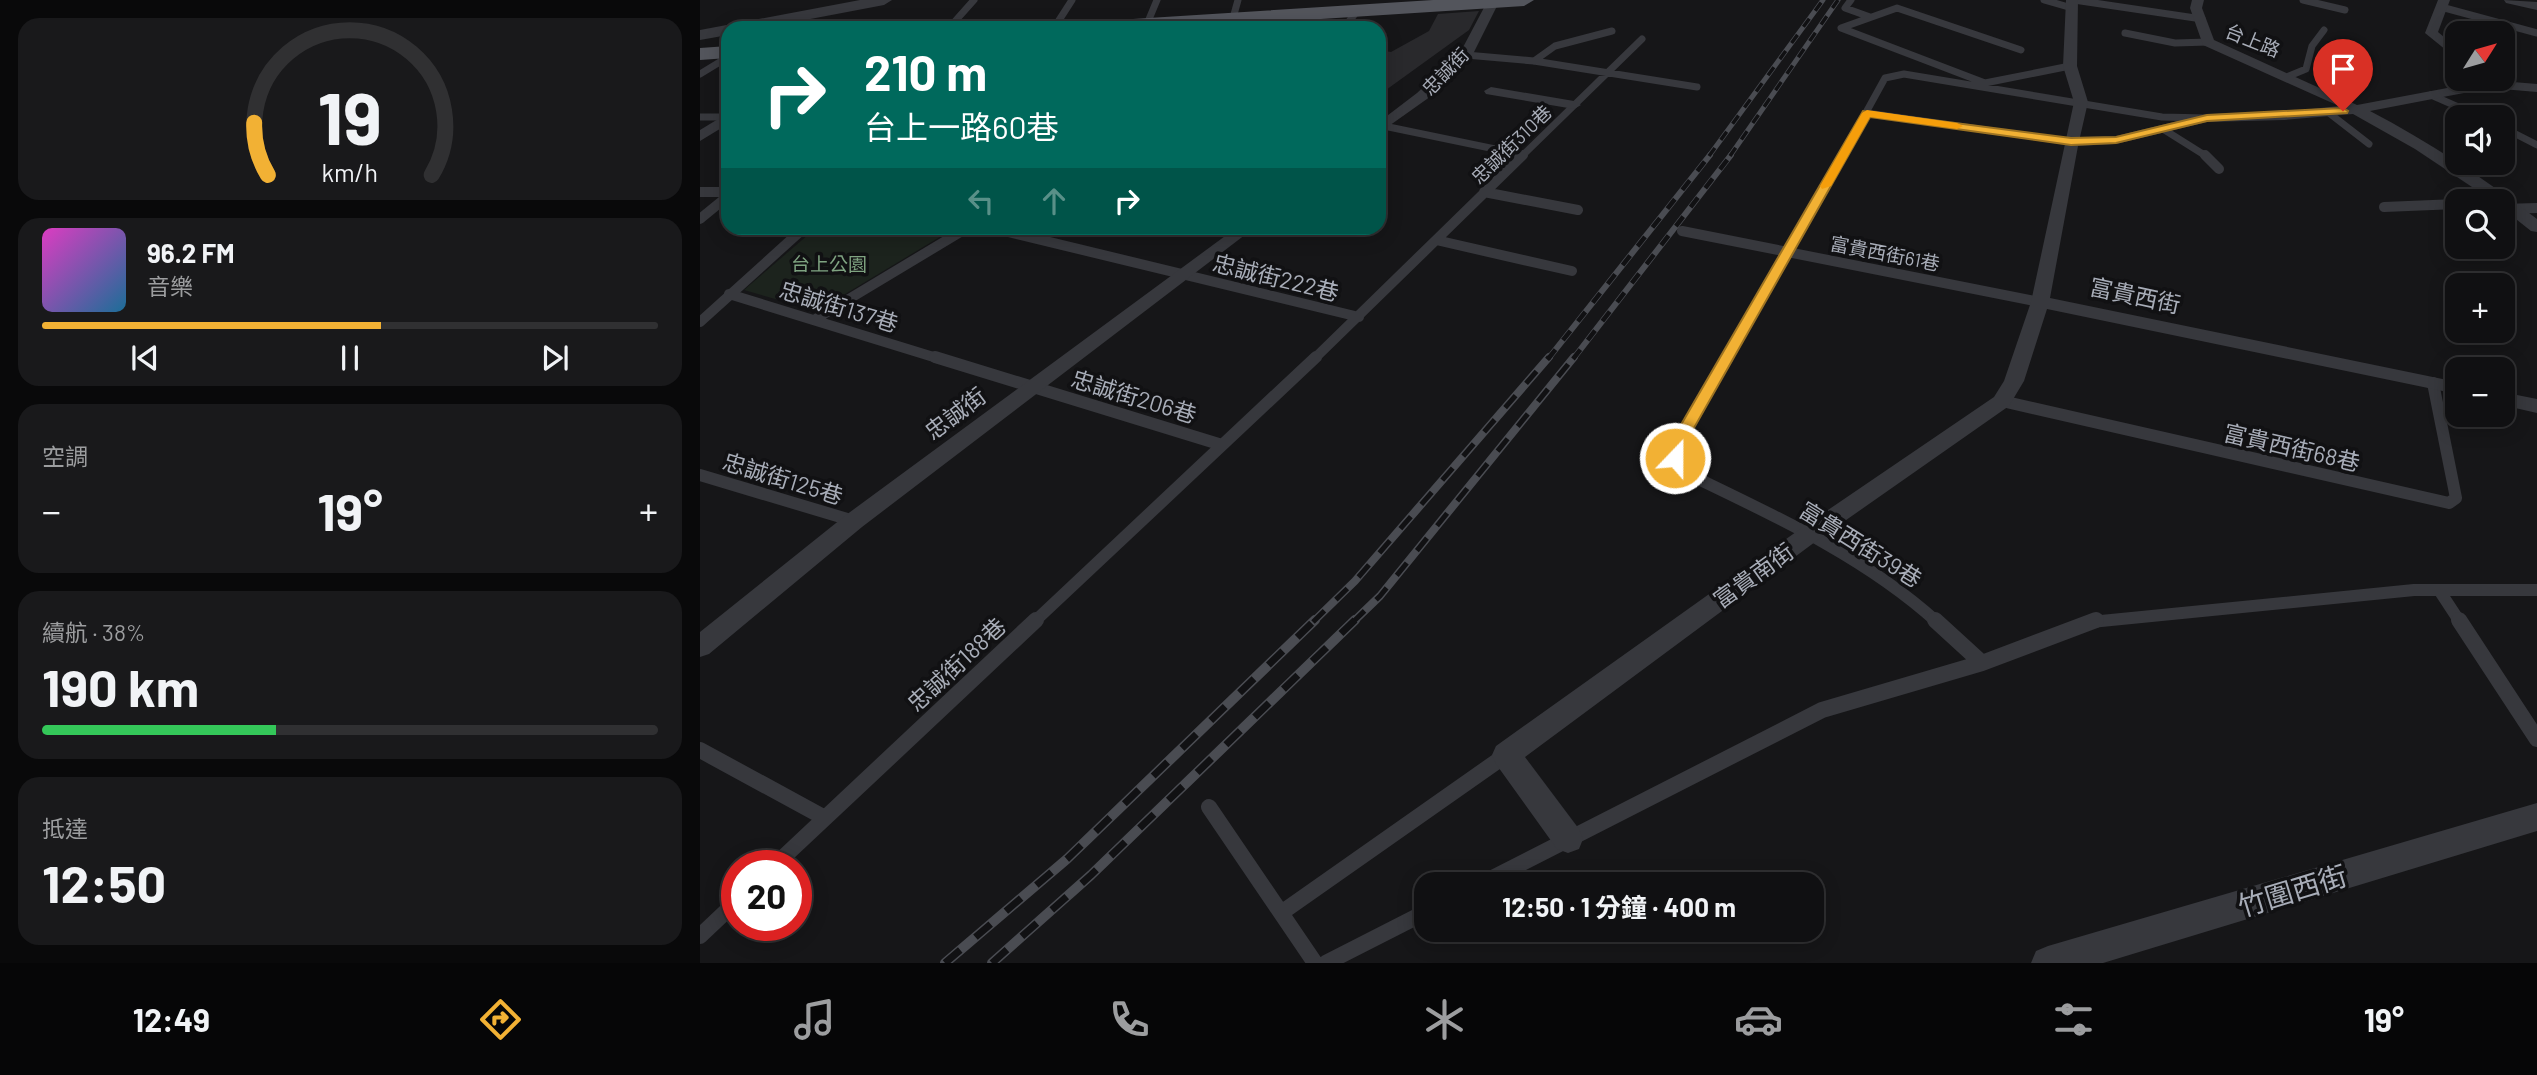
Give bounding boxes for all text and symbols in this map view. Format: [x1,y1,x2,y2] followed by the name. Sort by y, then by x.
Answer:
[2222,19,2284,61] street label: 台上路
[2445,21,2515,91] north arrow
[2445,21,2515,427] map controls
[2313,39,2373,111] pin
[864,42,987,101] text: 210 m
[1417,43,1473,99] street label: 忠誠街
[749,49,840,140] icon: right
[2324,50,2362,88] icon: arrive
[318,72,382,160] text: 19
[1466,100,1556,188] street label: 忠誠街310巷
[2445,105,2515,175] button: sound
[864,107,1059,145] text: 台上一路60巷
[322,157,378,187] text: km/h
[962,182,1000,220] icon: left
[1035,182,1073,220] icon: ahead
[1108,182,1146,220] icon: right
[2445,189,2515,259] button: search
[1828,231,1942,275] street label: 富貴西街61巷
[147,237,235,268] text: 96.2 FM
[1210,248,1342,306] street label: 忠誠街222巷
[791,252,867,275] park label: 台上公園
[147,272,193,300] text: 音樂
[2087,272,2183,318] street label: 富貴西街
[2445,273,2515,343] button: +
[776,275,902,337] street label: 忠誠街137巷
[126,339,164,377] icon: previous
[331,339,369,377] icon: pause
[536,339,574,377] icon: next
[2445,357,2515,427] button: −
[1068,364,1200,428] street label: 忠誠街206巷
[919,381,991,445] street label: 忠誠街
[2221,418,2363,476] street label: 富貴西街68巷
[1638,421,1712,495] position arrow
[42,442,88,470] text: 空調
[720,446,846,510] street label: 忠誠街125巷
[317,479,383,541] text: 19°
[42,487,61,533] text: −
[639,487,658,533] text: +
[1795,495,1927,593] street label: 富貴西街39巷
[1708,537,1798,613] street label: 富貴南街
[901,611,1011,717] street label: 忠誠街188巷
[42,618,145,646] text: 續航 · 38%
[42,655,199,717] text: 190 km
[42,814,88,842] text: 抵達
[721,850,812,941] speed limit sign: 20
[42,851,166,913] text: 12:50
[2233,857,2351,923] street label: 竹圍西街
[1502,891,1736,922] text: 12:50 · 1 分鐘 · 400 m
[476,995,525,1044] icon: directions
[790,995,839,1044] icon: music
[1105,995,1154,1044] icon: phone
[1420,995,1469,1044] icon: climate
[1734,995,1783,1044] icon: car
[2049,995,2098,1044] icon: filters
[133,1000,210,1038] text: 12:49
[2364,1000,2404,1038] text: 19°

